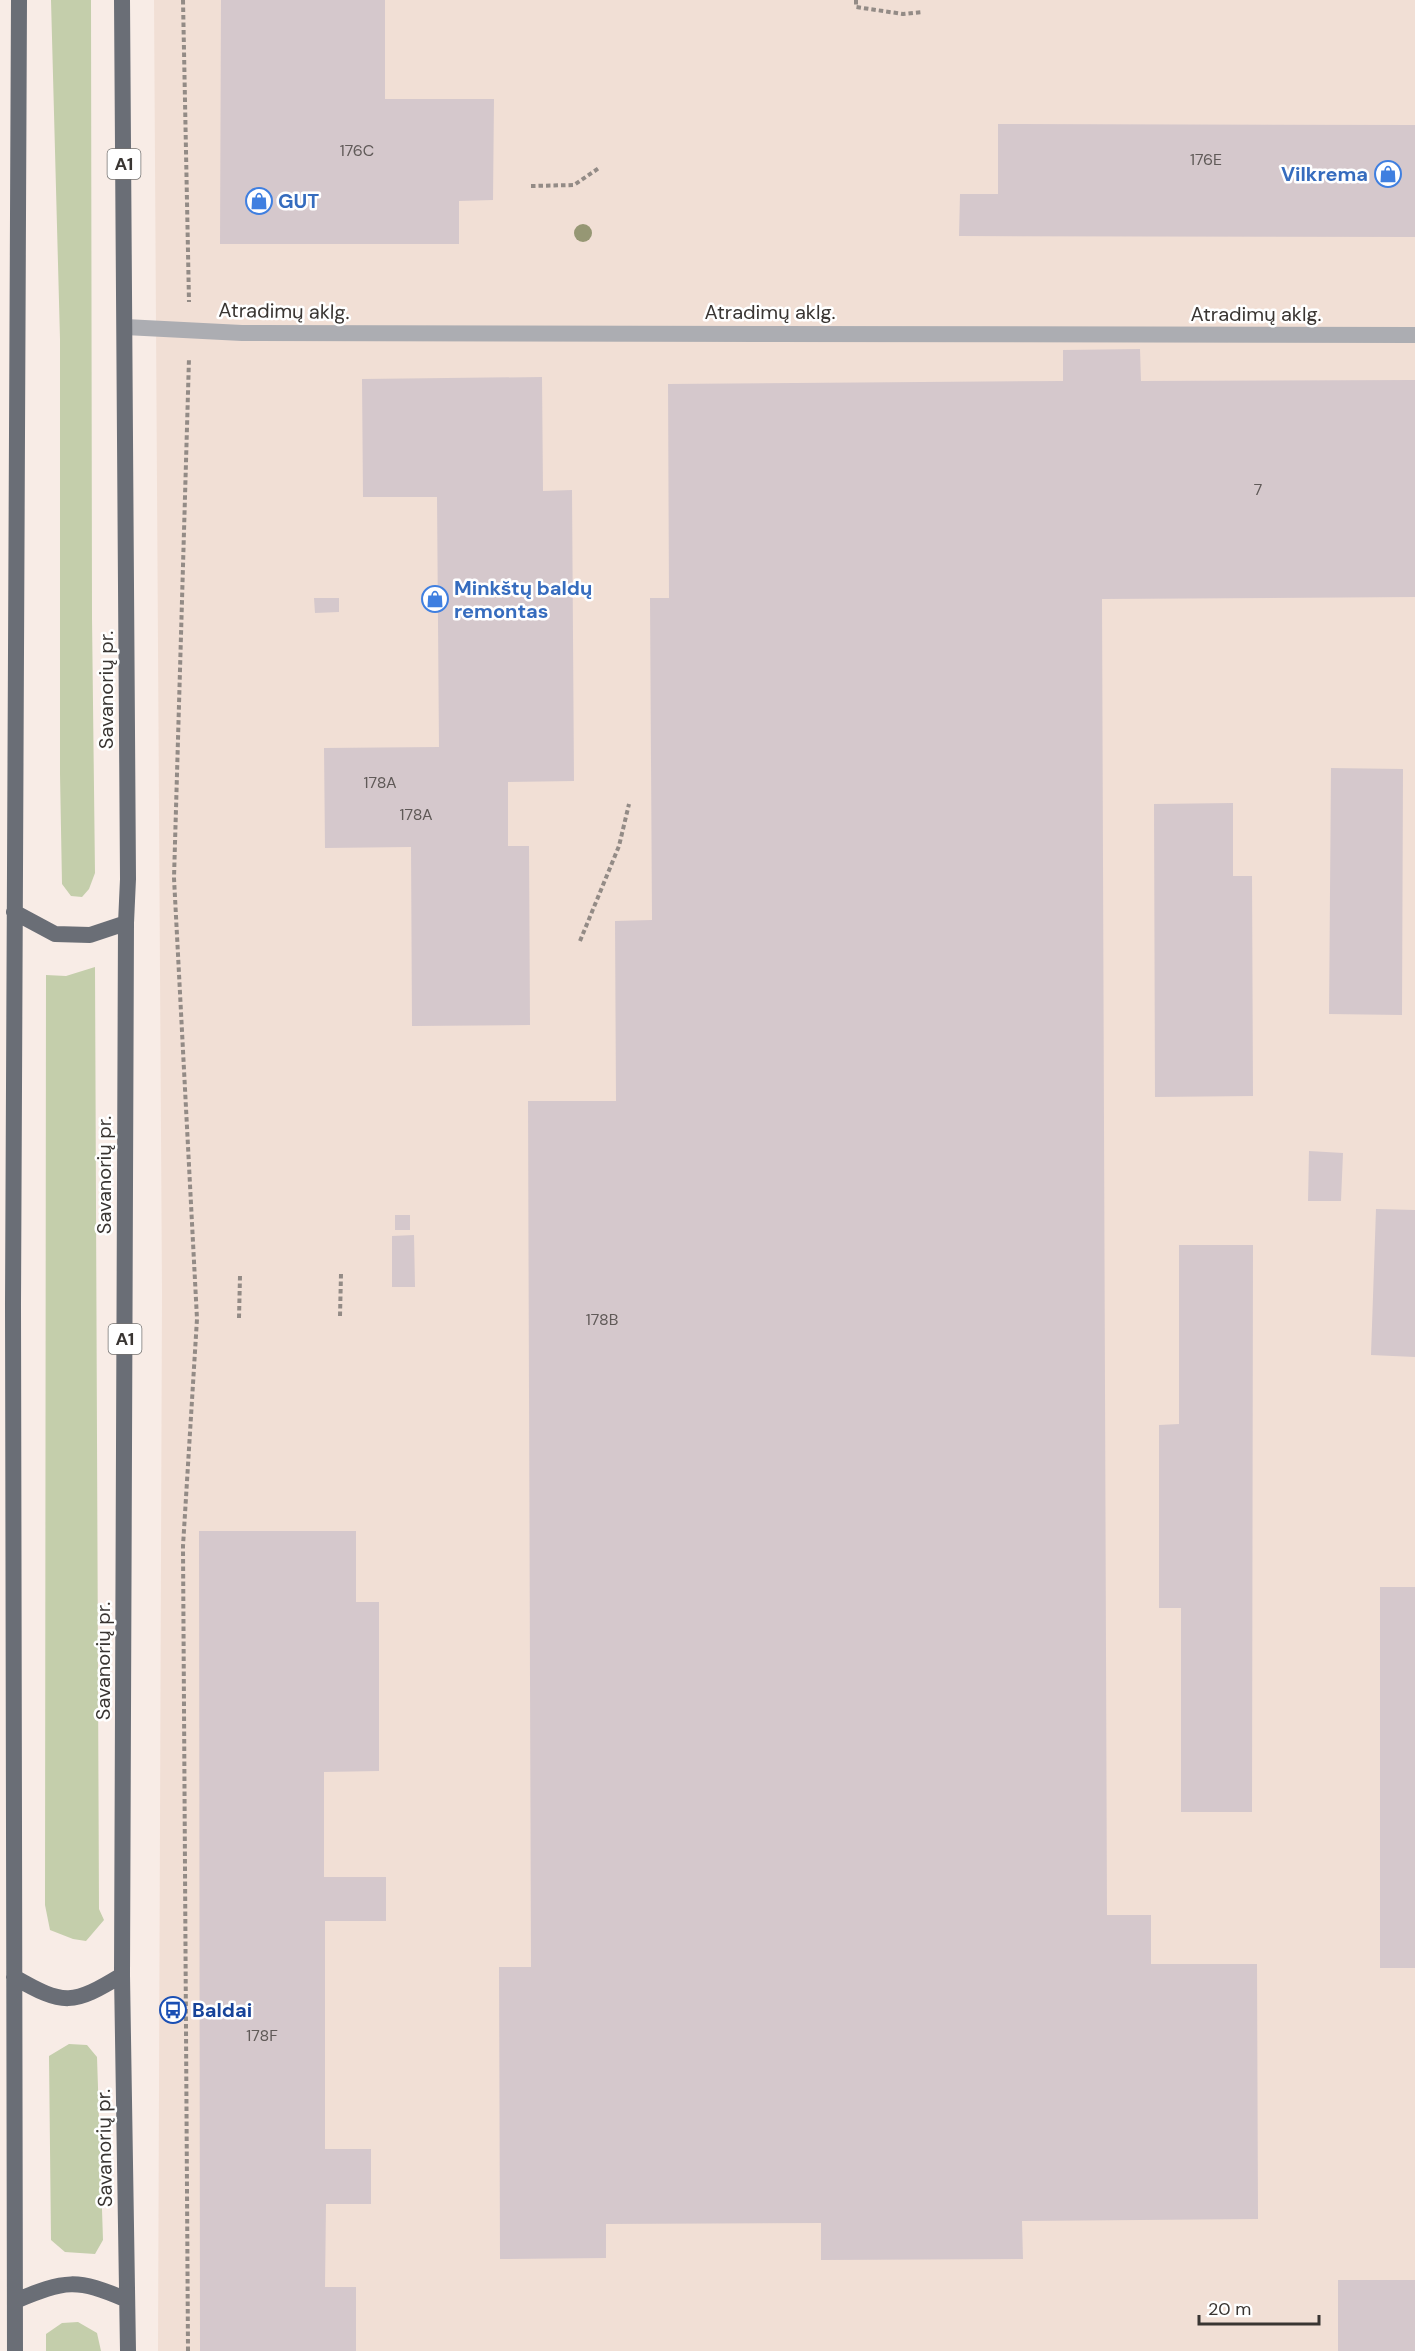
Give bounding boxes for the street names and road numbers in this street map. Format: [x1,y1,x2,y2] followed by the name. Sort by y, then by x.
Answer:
[108,149,140,179] road number: A1
[218,297,350,325] street label: Atradimų aklg.
[704,299,836,325] street label: Atradimų aklg.
[1190,301,1322,327] street label: Atradimų aklg.
[93,631,119,749] street label: Savanorių pr.
[91,1116,117,1234] street label: Savanorių pr.
[108,1324,142,1354] road number: A1
[90,1602,116,1720] street label: Savanorių pr.
[90,2089,118,2207] street label: Savanorių pr.

